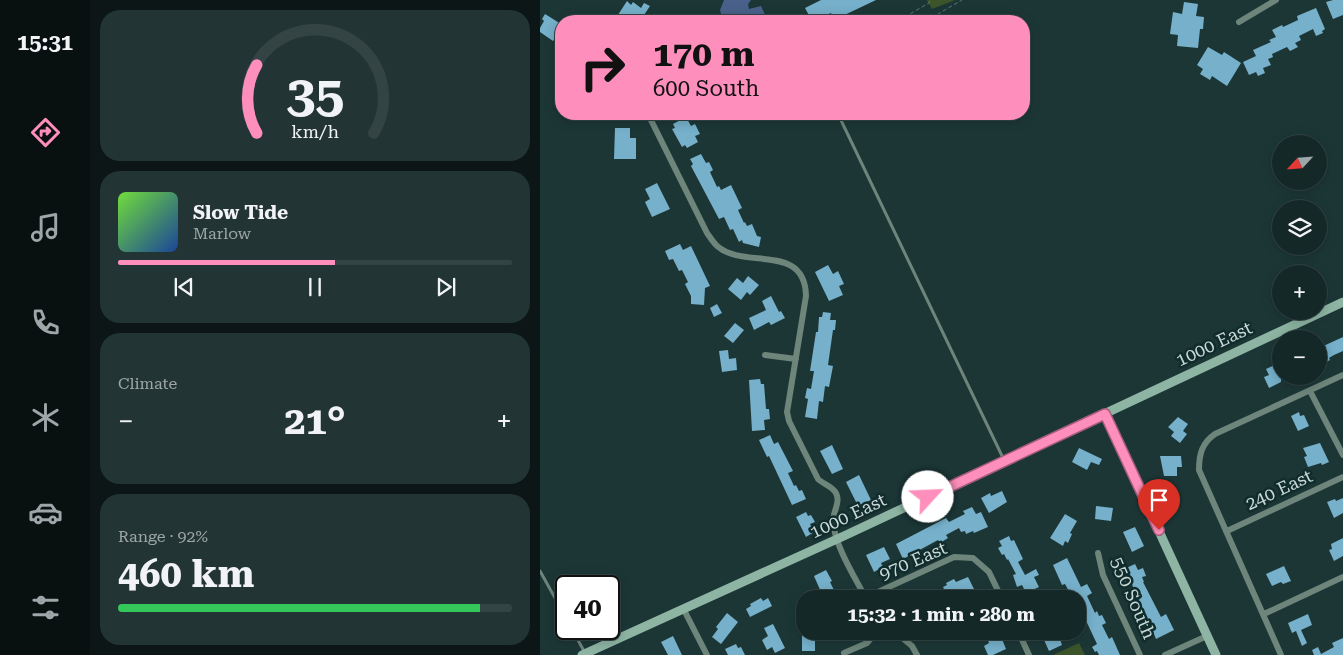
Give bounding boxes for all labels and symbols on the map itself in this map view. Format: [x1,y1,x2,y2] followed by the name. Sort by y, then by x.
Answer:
[1272,135,1328,190] north arrow
[1172,317,1255,370] street label: 1000 East
[1242,465,1316,514] street label: 240 East
[901,470,953,522] position arrow
[1138,479,1180,530] pin
[806,489,889,542] street label: 1000 East
[876,537,950,584] street label: 970 East
[1107,554,1160,642] street label: 550 South
[555,575,620,640] speed limit sign: 40

